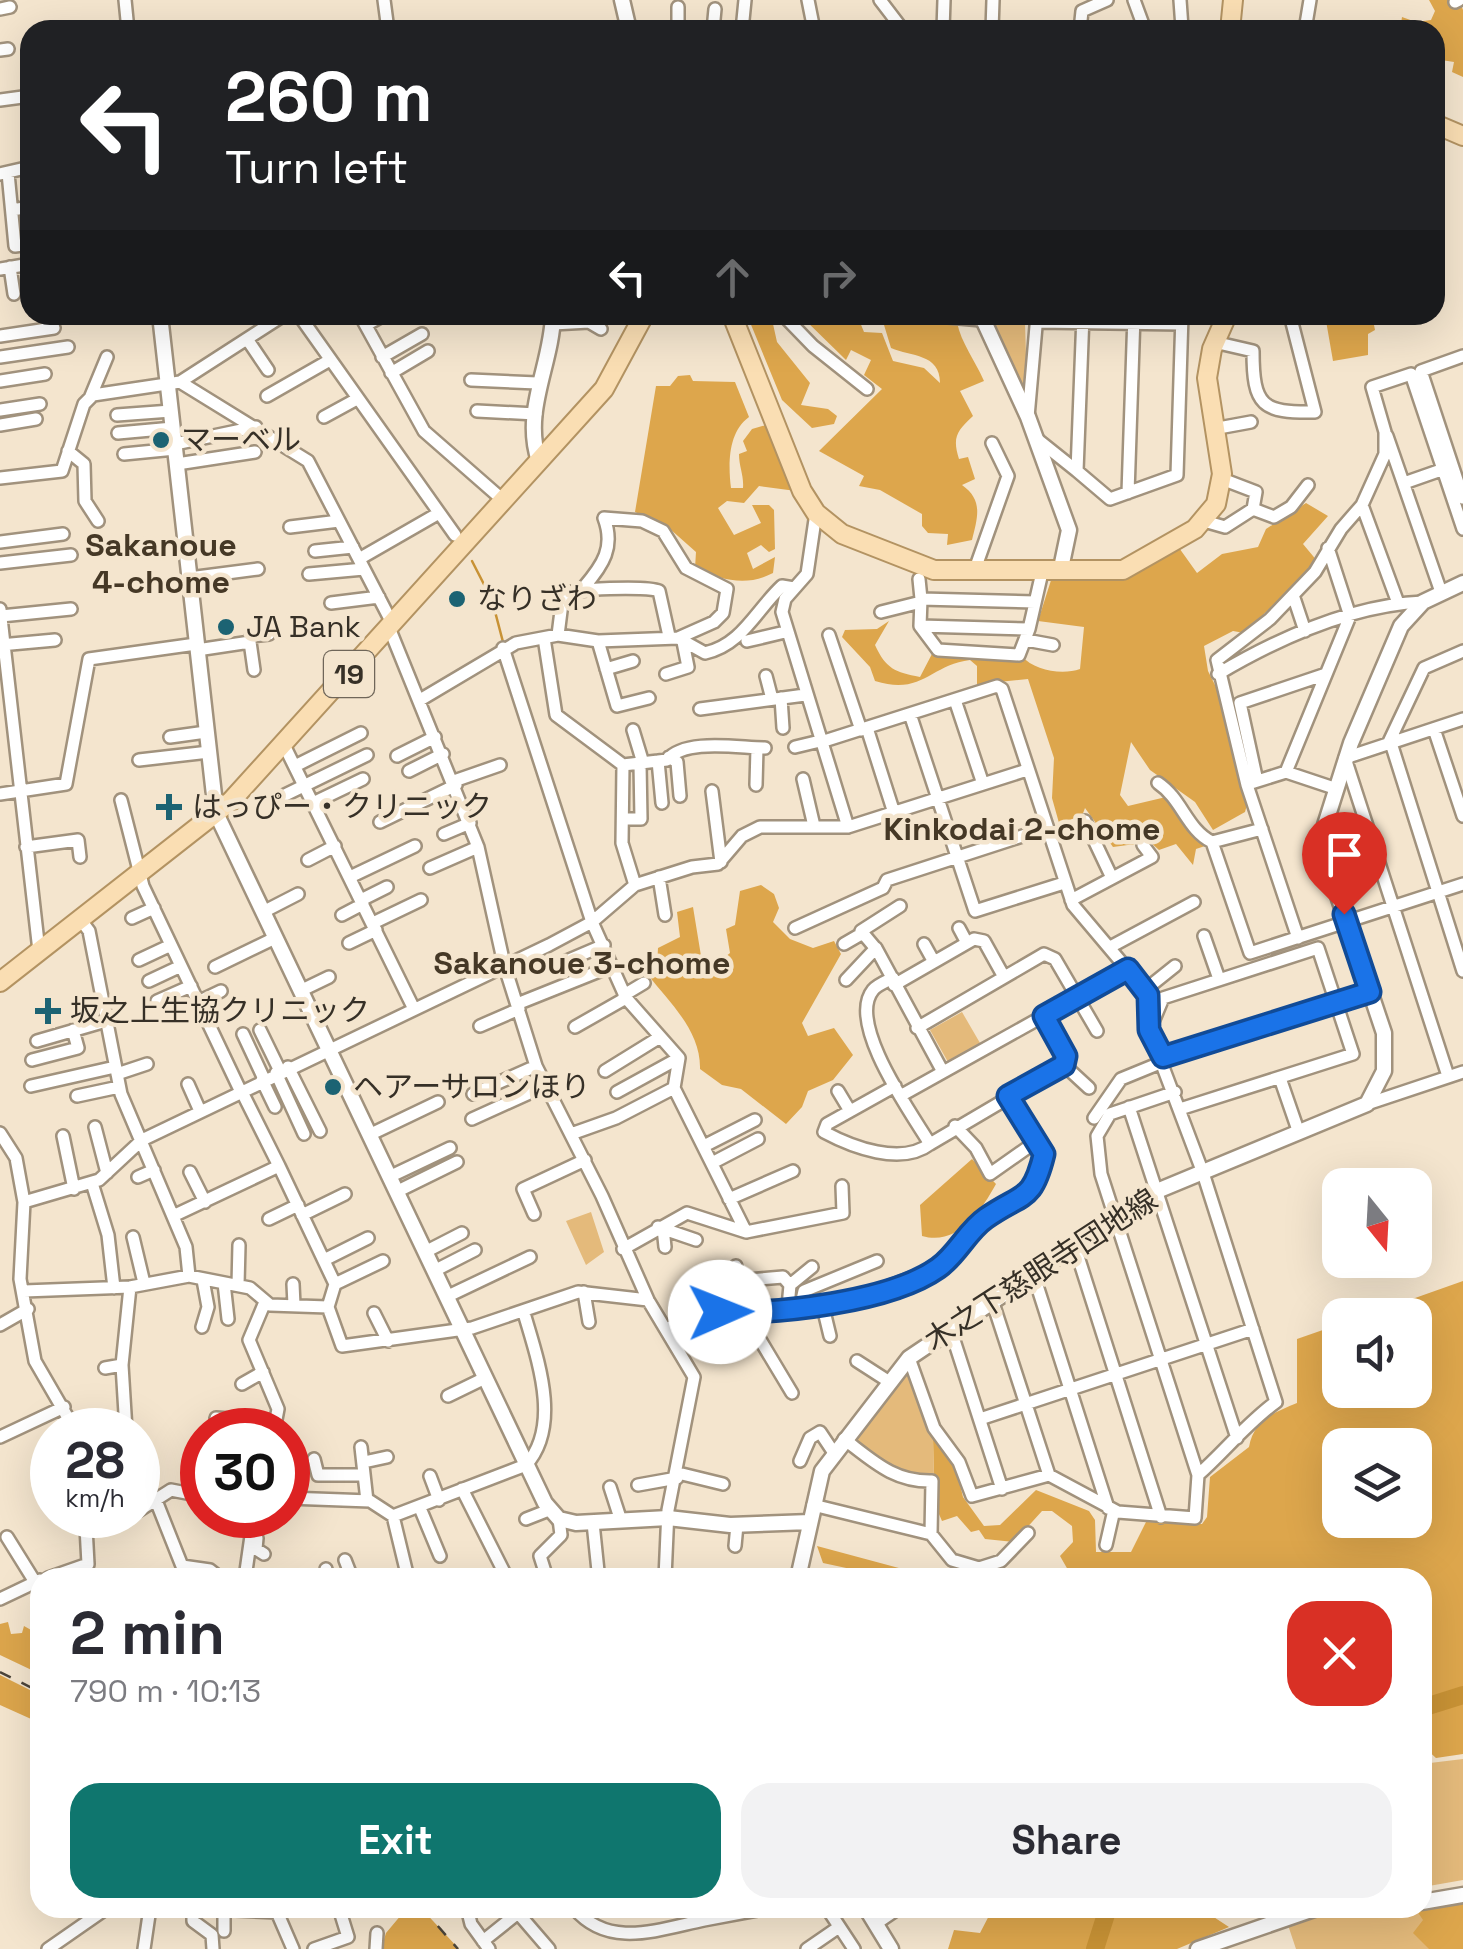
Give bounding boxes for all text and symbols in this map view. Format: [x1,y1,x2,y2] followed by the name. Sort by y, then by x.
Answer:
[225,52,433,141] text: 260 m
[60,60,190,190] icon: left
[225,139,408,196] text: Turn left
[600,250,655,305] icon: left
[705,250,760,305] icon: ahead
[810,250,865,305] icon: right
[181,420,301,459] place label: マーベル
[150,429,172,451] marker: マーベル
[85,525,237,602] district label: Sakanoue 4-chome
[477,579,597,618] place label: なりざわ
[446,588,468,610] marker: なりざわ
[246,607,361,646] place label: JA Bank
[215,616,237,638] marker: JA Bank
[324,651,374,697] road number: 19
[192,787,492,826] place label: はっぴー・クリニック
[156,794,182,820] marker: はっぴー・クリニック
[883,809,1161,849] district label: Kinkodai 2-chome
[1302,812,1387,915] pin
[1317,827,1372,882] icon: arrive
[434,943,730,983] district label: Sakanoue 3-chome
[70,991,370,1030] place label: 坂之上生協クリニック
[35,998,61,1024] marker: 坂之上生協クリニック
[353,1067,591,1106] place label: ヘアーサロンほり
[322,1076,344,1098] marker: ヘアーサロンほり
[1322,1168,1432,1278] north arrow
[1322,1168,1432,1538] map controls
[917,1180,1165,1359] street label: 木之下慈眼寺団地線
[668,1260,772,1364] position arrow
[1322,1298,1432,1408] button: sound
[180,1408,310,1538] speed limit sign: 30
[1322,1428,1432,1538] button: layers
[65,1429,125,1493] text: 28
[65,1482,125,1514] text: km/h
[70,1595,225,1672] text: 2 min
[1287,1601,1392,1706] button: close
[70,1671,261,1711] text: 790 m · 10:13
[70,1783,721,1898] button: Exit
[741,1783,1392,1898] button: Share

